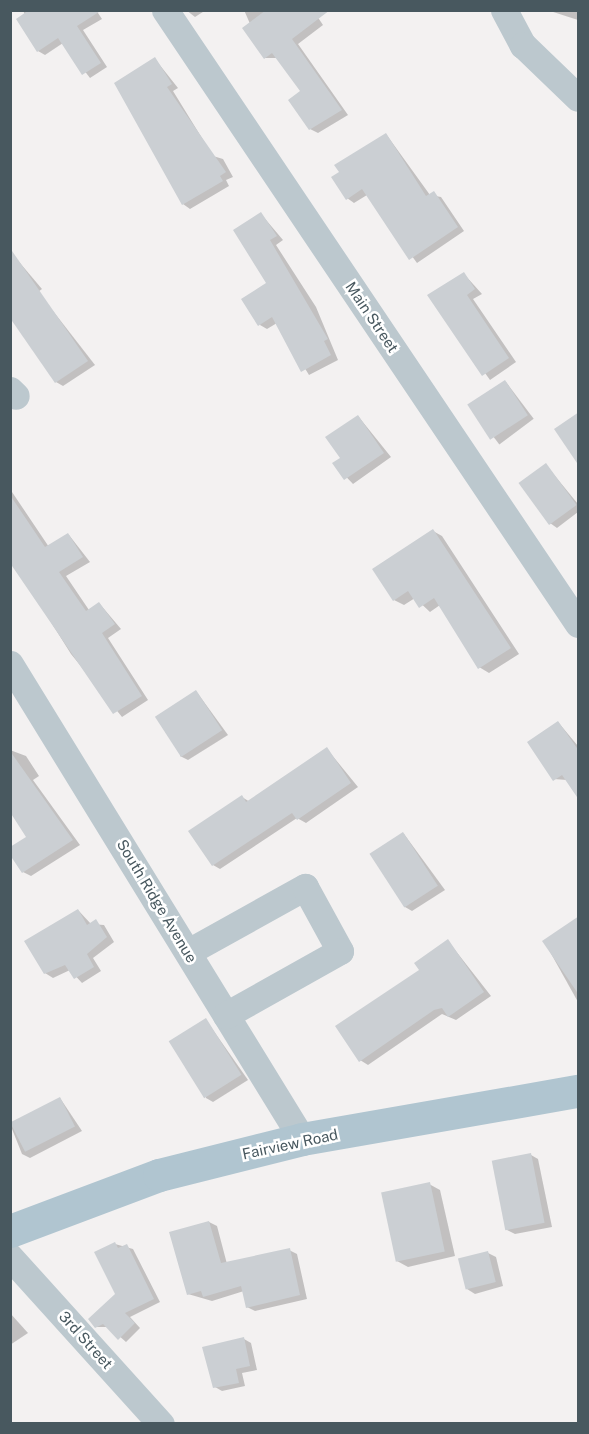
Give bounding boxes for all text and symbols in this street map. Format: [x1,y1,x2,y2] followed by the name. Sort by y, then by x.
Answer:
[342,278,402,356] street label: Main Street
[113,836,201,966] street label: South Ridge Avenue
[240,1125,340,1163] street label: Fairview Road
[55,1307,117,1373] street label: 3rd Street

